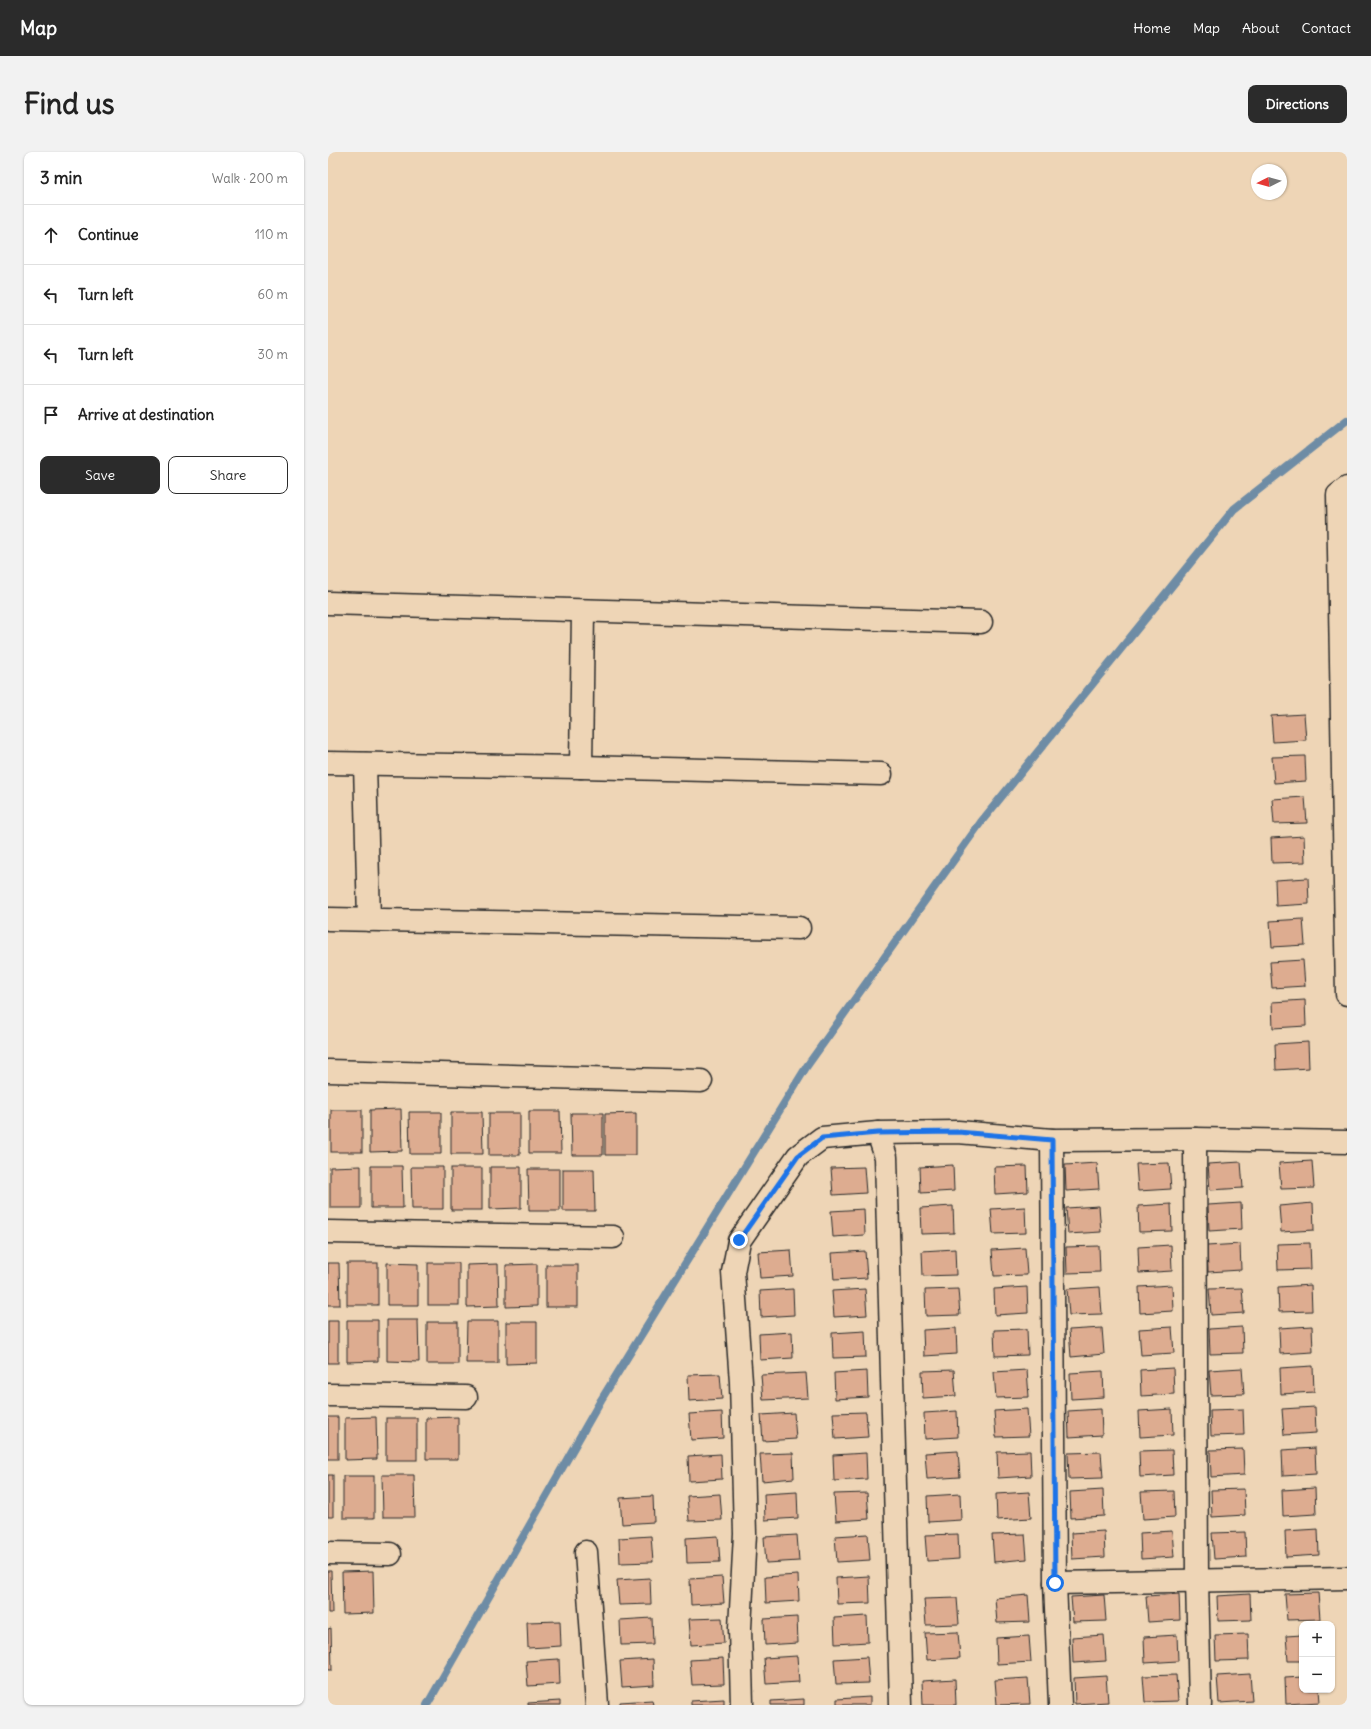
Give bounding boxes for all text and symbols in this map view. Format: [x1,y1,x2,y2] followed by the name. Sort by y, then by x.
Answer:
[20,16,57,40] text: Map
[1133,19,1171,37] text: Home
[1193,19,1220,37] text: Map
[1242,19,1280,37] text: About
[1302,19,1351,37] text: Contact
[1248,85,1347,123] button: Directions
[24,86,115,122] text: Find us
[1251,164,1287,200] north arrow
[40,167,82,189] text: 3 min
[212,170,288,187] text: Walk · 200 m
[40,224,62,246] icon: ahead
[78,225,139,244] text: Continue
[255,226,288,243] text: 110 m
[40,284,62,306] icon: left
[78,285,133,304] text: Turn left
[257,286,288,303] text: 60 m
[40,344,62,366] icon: left
[78,345,133,364] text: Turn left
[258,346,288,363] text: 30 m
[40,404,62,426] icon: arrive
[78,405,214,424] text: Arrive at destination
[40,456,160,494] button: Save
[168,456,288,494] button: Share
[730,1231,748,1249] route end
[1046,1574,1064,1592] route start
[1299,1621,1335,1693] map controls
[1299,1621,1335,1657] button: +
[1299,1657,1335,1693] button: −

